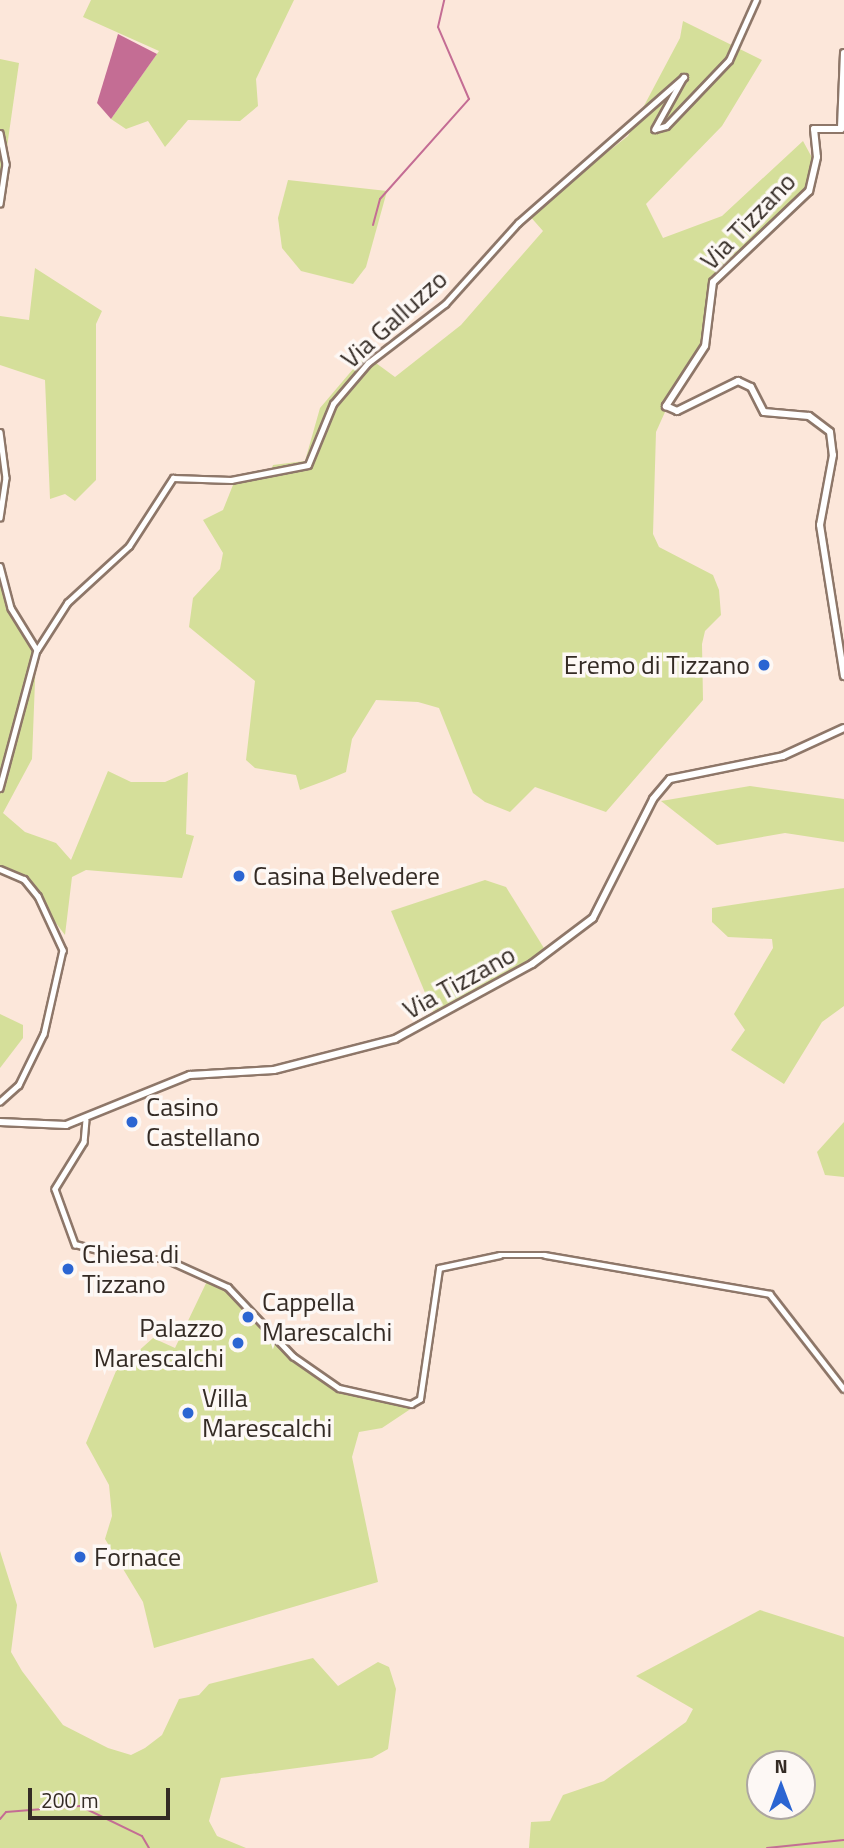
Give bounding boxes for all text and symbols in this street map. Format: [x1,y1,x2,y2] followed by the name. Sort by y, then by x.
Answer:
[694,166,802,276] street label: Via Tizzano
[335,263,453,375] street label: Via Galluzzo
[564,649,750,681] place label: Eremo di Tizzano
[756,657,772,673] marker: Eremo di Tizzano
[253,860,440,892] place label: Casina Belvedere
[231,868,247,884] marker: Casina Belvedere
[398,938,520,1026] street label: Via Tizzano
[146,1091,260,1152] place label: Casino Castellano
[124,1114,140,1130] marker: Casino Castellano
[82,1238,179,1300] place label: Chiesa di Tizzano
[60,1261,76,1277] marker: Chiesa di Tizzano
[262,1286,392,1348] place label: Cappella Marescalchi
[240,1309,256,1325] marker: Cappella Marescalchi
[94,1312,224,1374] place label: Palazzo Marescalchi
[230,1335,246,1351] marker: Palazzo Marescalchi
[202,1382,332,1444] place label: Villa Marescalchi
[180,1405,196,1421] marker: Villa Marescalchi
[94,1541,181,1573] place label: Fornace
[72,1549,88,1565] marker: Fornace
[746,1750,816,1820] north arrow
[774,1751,788,1780] text: N
[32,1774,173,1818] scale bar
[41,1784,98,1816] text: 200 m

